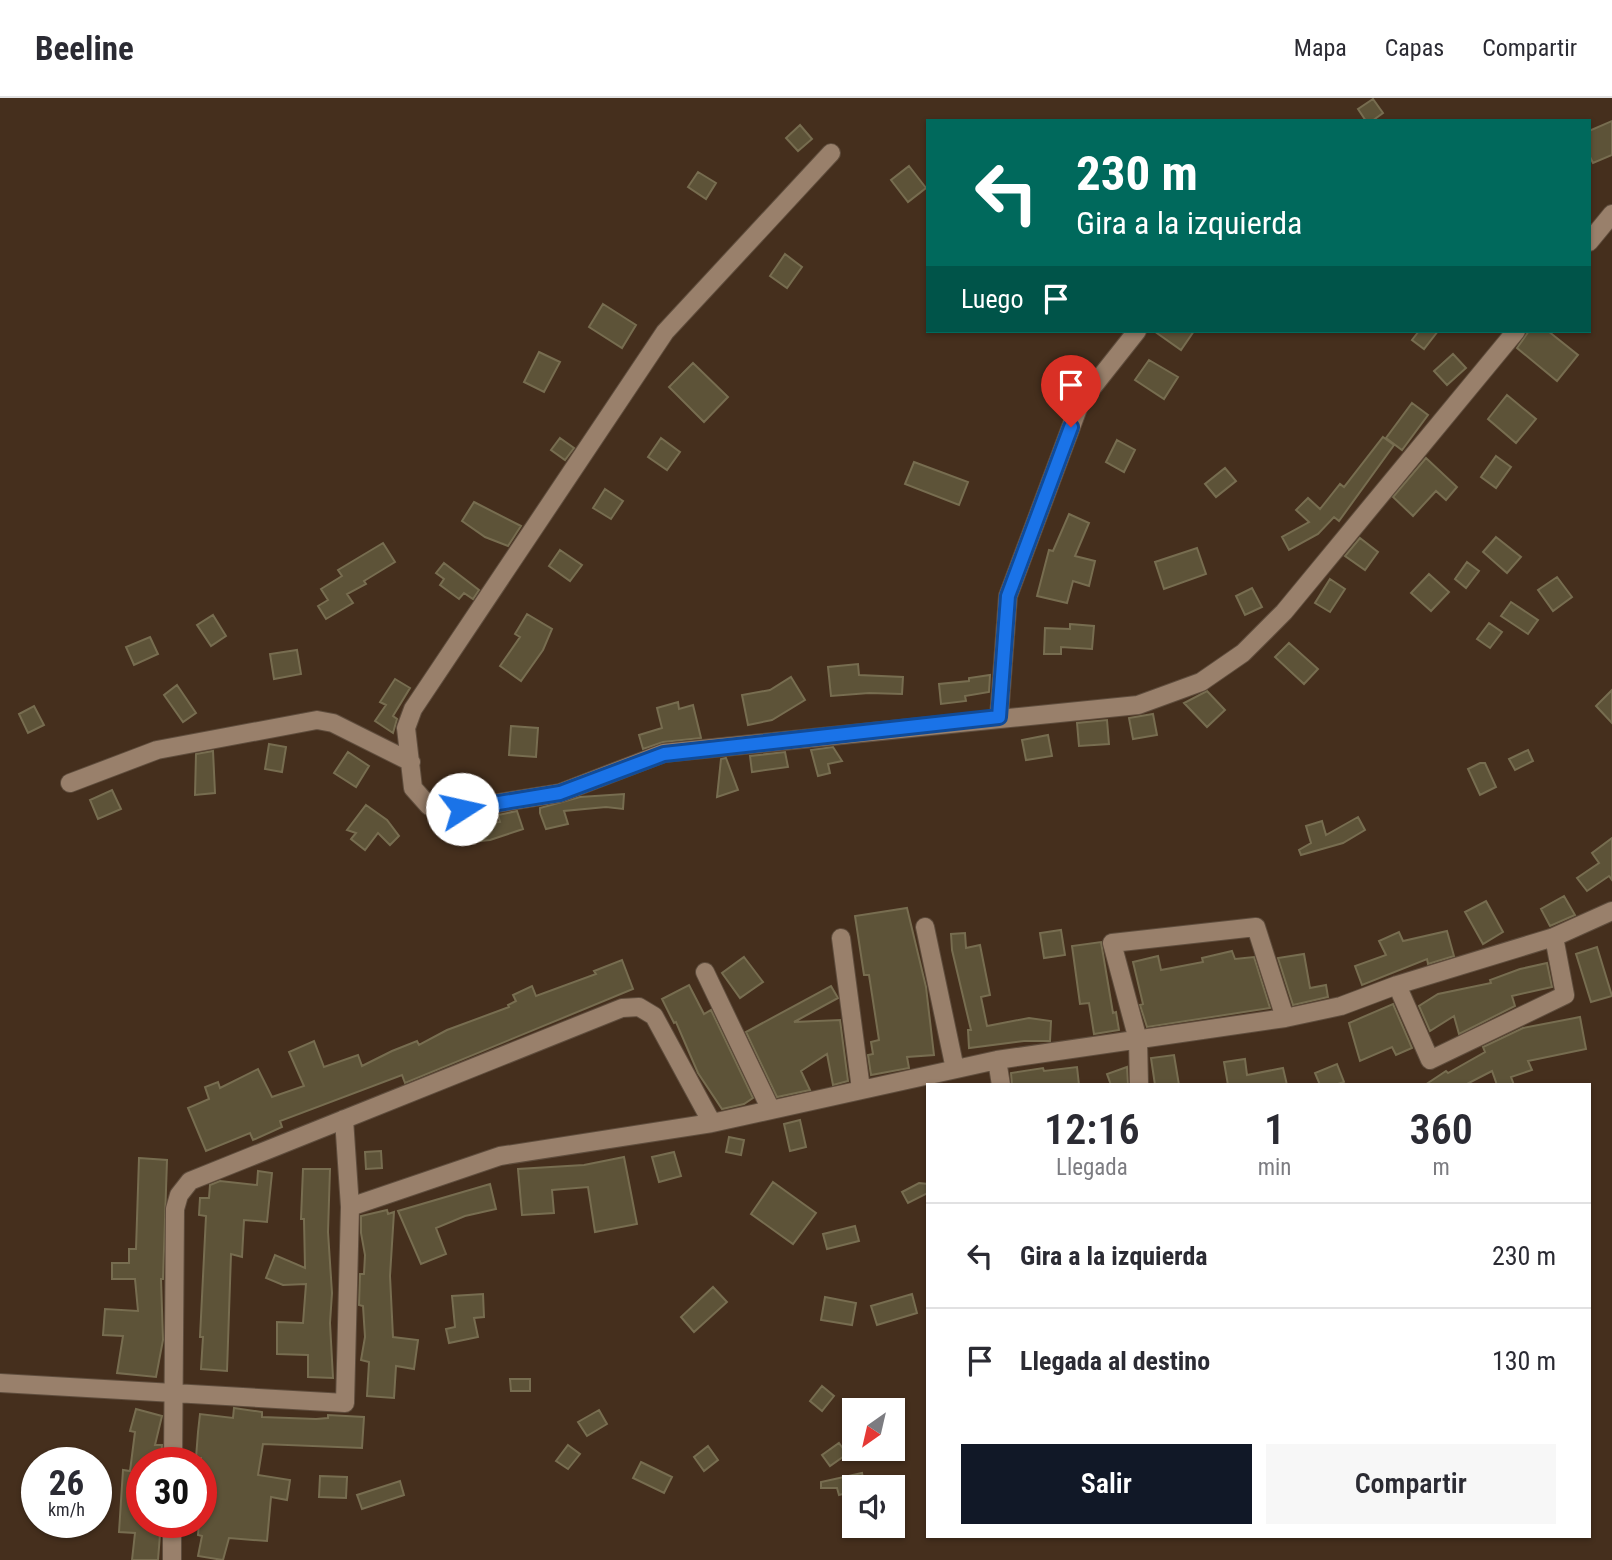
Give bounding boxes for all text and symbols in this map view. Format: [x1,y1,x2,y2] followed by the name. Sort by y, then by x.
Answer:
[35,29,134,68] text: Beeline
[1294,34,1347,62] text: Mapa
[1385,34,1444,62] text: Capas
[1482,34,1577,62] text: Compartir
[1076,145,1198,202] text: 230 m
[961,147,1052,238] icon: left
[1076,204,1302,242] text: Gira a la izquierda
[1037,280,1075,318] icon: arrive
[961,284,1023,314] text: Luego
[1041,355,1101,427] pin
[1052,366,1090,404] icon: arrive
[425,772,499,846] position arrow
[1044,1105,1140,1154] text: 12:16
[1264,1105,1285,1154] text: 1
[1410,1105,1473,1154] text: 360
[1056,1154,1128,1181] text: Llegada
[1258,1154,1291,1181] text: min
[1433,1154,1450,1181] text: m
[961,1237,999,1275] icon: left
[1020,1241,1208,1271] text: Gira a la izquierda
[1492,1241,1556,1271] text: 230 m
[961,1342,999,1380] icon: arrive
[1020,1346,1210,1376] text: Llegada al destino
[1492,1346,1556,1376] text: 130 m
[842,1398,905,1461] north arrow
[842,1398,905,1538] map controls
[961,1444,1252,1524] button: Salir
[1266,1444,1556,1524] button: Compartir
[126,1447,217,1538] speed limit sign: 30
[49,1463,84,1504] text: 26
[842,1475,905,1538] button: sound
[48,1499,85,1520] text: km/h

